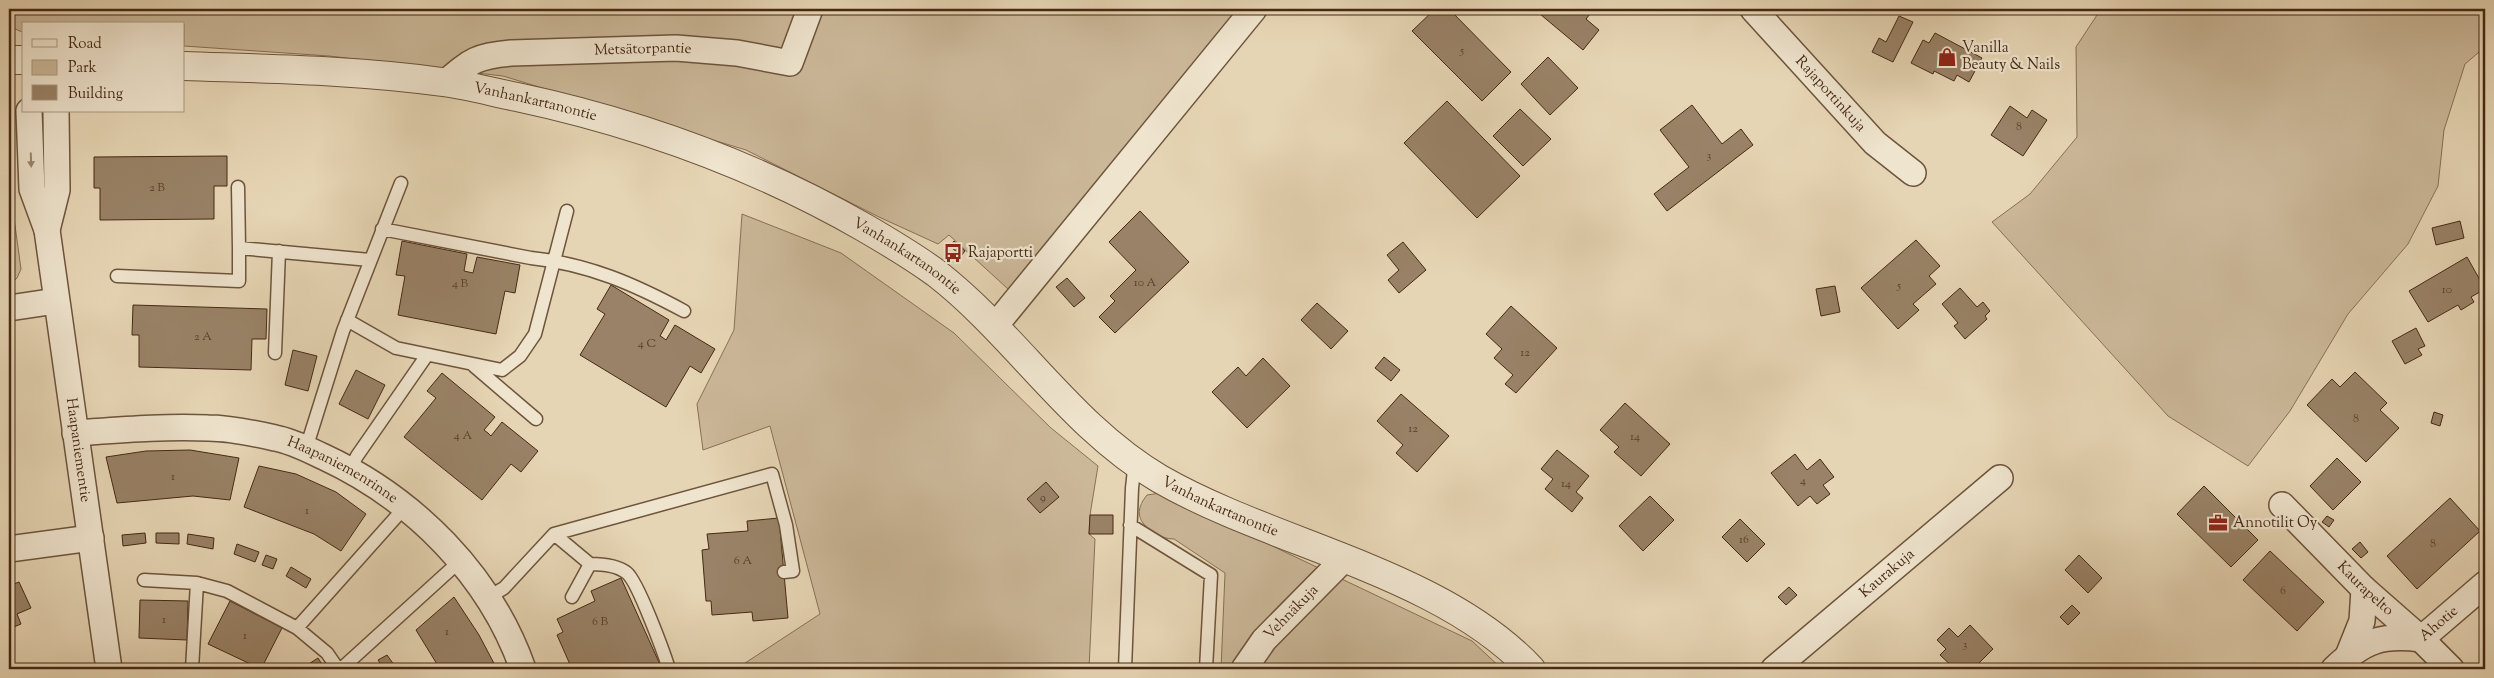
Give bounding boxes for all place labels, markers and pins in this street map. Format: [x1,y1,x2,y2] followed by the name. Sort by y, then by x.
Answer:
[1962,38,2060,76] place label: Vanilla Beauty & Nails
[1936,46,1958,68] shop icon: Vanilla Beauty & Nails
[942,242,964,264] bus stop icon: Rajaportti
[968,243,1033,264] place label: Rajaportti
[2207,512,2229,534] office icon: Annotilit Oy
[2233,513,2318,534] place label: Annotilit Oy

